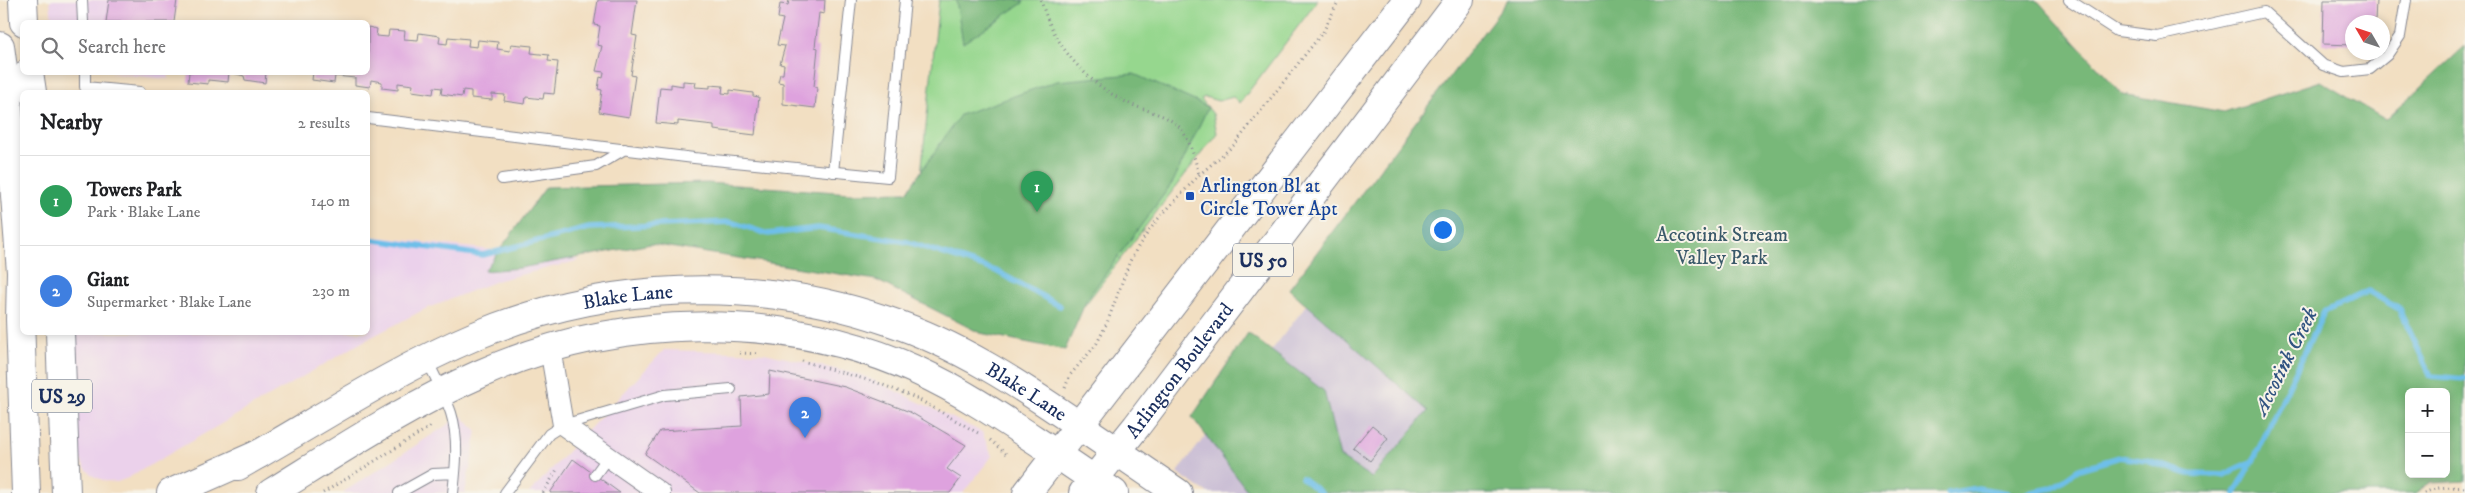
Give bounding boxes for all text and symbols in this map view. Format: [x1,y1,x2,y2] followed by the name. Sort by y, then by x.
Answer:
[2345,15,2390,60] north arrow
[20,20,370,75] search box
[38,34,66,62] icon: search
[78,36,166,59] text: Search here
[40,110,102,136] text: Nearby
[298,113,350,133] text: 2 results
[1021,171,1053,212] pin: 1
[1200,174,1338,222] place label: Arlington Bl at Circle Tower Apt
[87,179,182,202] text: Towers Park
[1184,190,1196,202] marker: Arlington Bl at Circle Tower Apt
[53,191,59,211] text: 1
[311,191,350,211] text: 140 m
[87,202,200,222] text: Park · Blake Lane
[1430,217,1456,243] your location
[1656,223,1788,271] park label: Accotink Stream Valley Park
[1233,244,1293,276] road number: US 50
[87,269,129,292] text: Giant
[581,280,674,316] street label: Blake Lane
[52,281,60,301] text: 2
[312,281,350,301] text: 230 m
[87,292,251,312] text: Supermarket · Blake Lane
[1121,298,1240,444] street label: Arlington Boulevard
[2247,304,2324,421] water label: Accotink Creek
[981,358,1071,427] street label: Blake Lane
[32,380,92,412] road number: US 29
[2405,388,2450,478] map controls
[2405,388,2450,433] button: +
[789,397,821,438] pin: 2
[2405,433,2450,478] button: −

